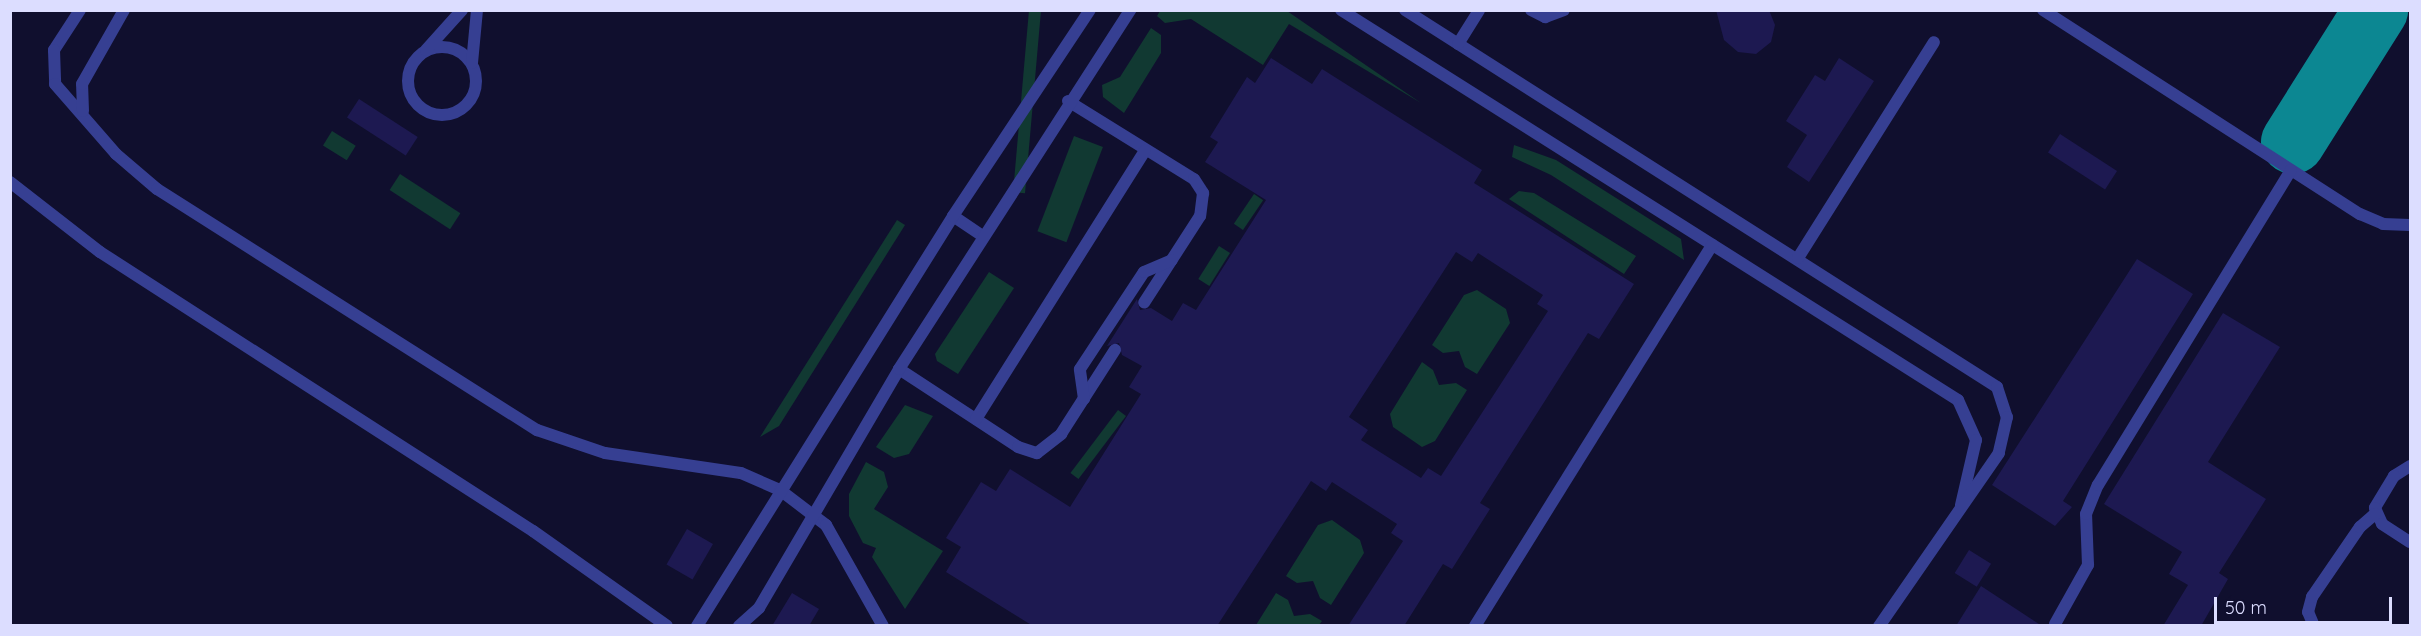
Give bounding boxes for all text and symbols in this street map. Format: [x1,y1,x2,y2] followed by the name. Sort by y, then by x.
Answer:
[2217,585,2396,623] scale bar
[2225,596,2267,619] text: 50 m

